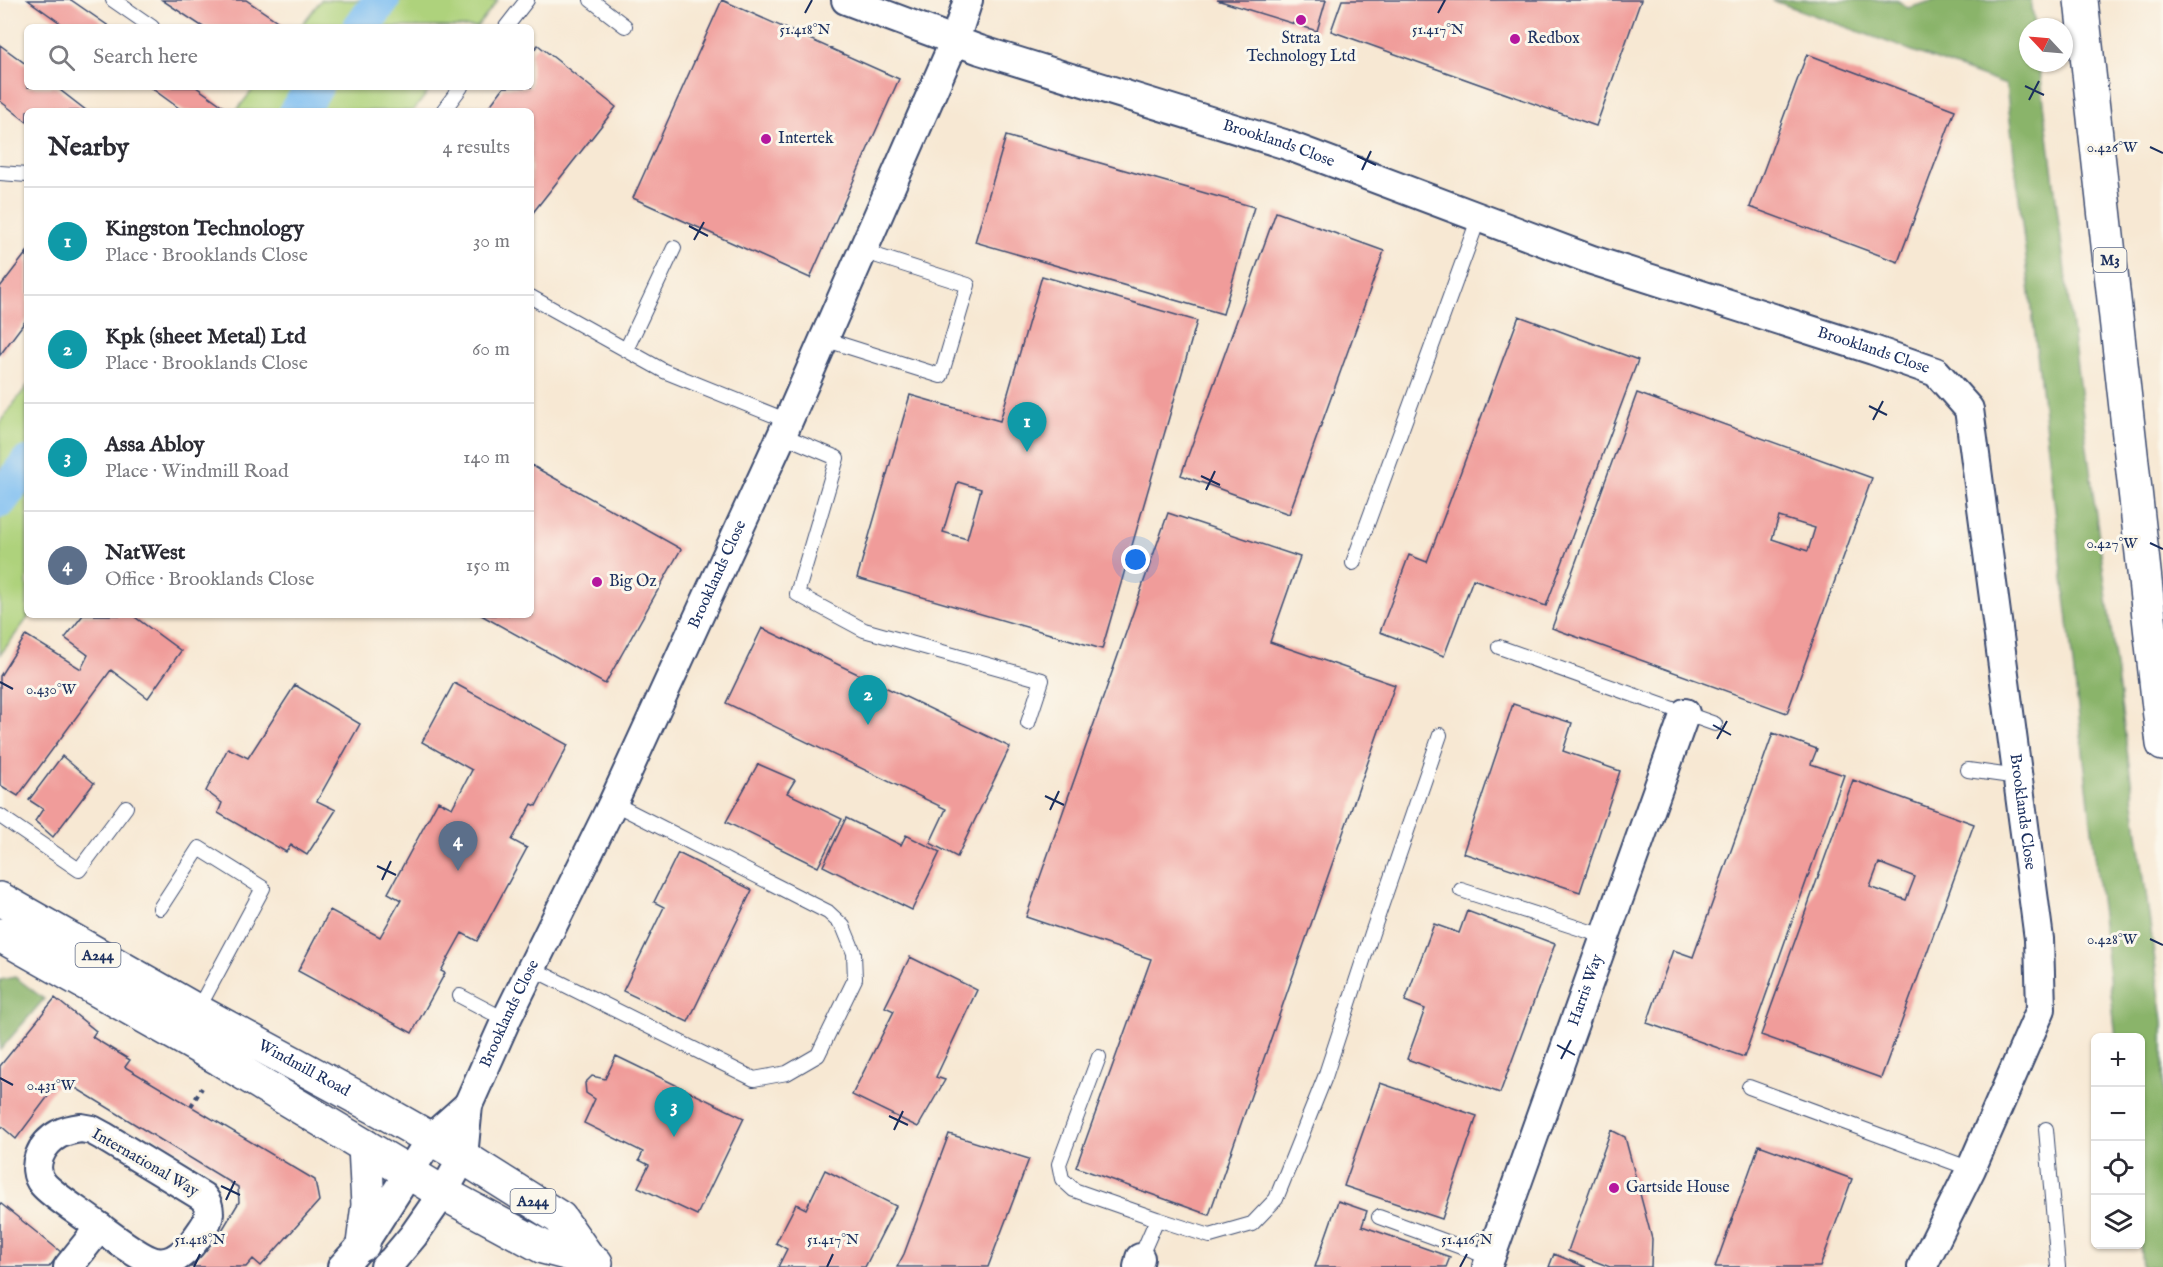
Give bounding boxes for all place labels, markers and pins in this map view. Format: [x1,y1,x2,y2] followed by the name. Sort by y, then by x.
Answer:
[1294,13,1308,27] marker: Strata Technology Ltd
[1247,29,1356,67] place label: Strata Technology Ltd
[1527,29,1580,49] place label: Redbox
[1508,32,1522,46] marker: Redbox
[778,129,834,149] place label: Intertek
[759,132,773,146] marker: Intertek
[1008,402,1046,452] pin: 1
[609,572,657,592] place label: Big Oz
[590,575,604,589] marker: Big Oz
[848,676,888,725] pin: 2
[438,822,478,871] pin: 4
[654,1088,694,1137] pin: 3
[1626,1178,1730,1198] place label: Gartside House
[1607,1181,1621,1195] marker: Gartside House

